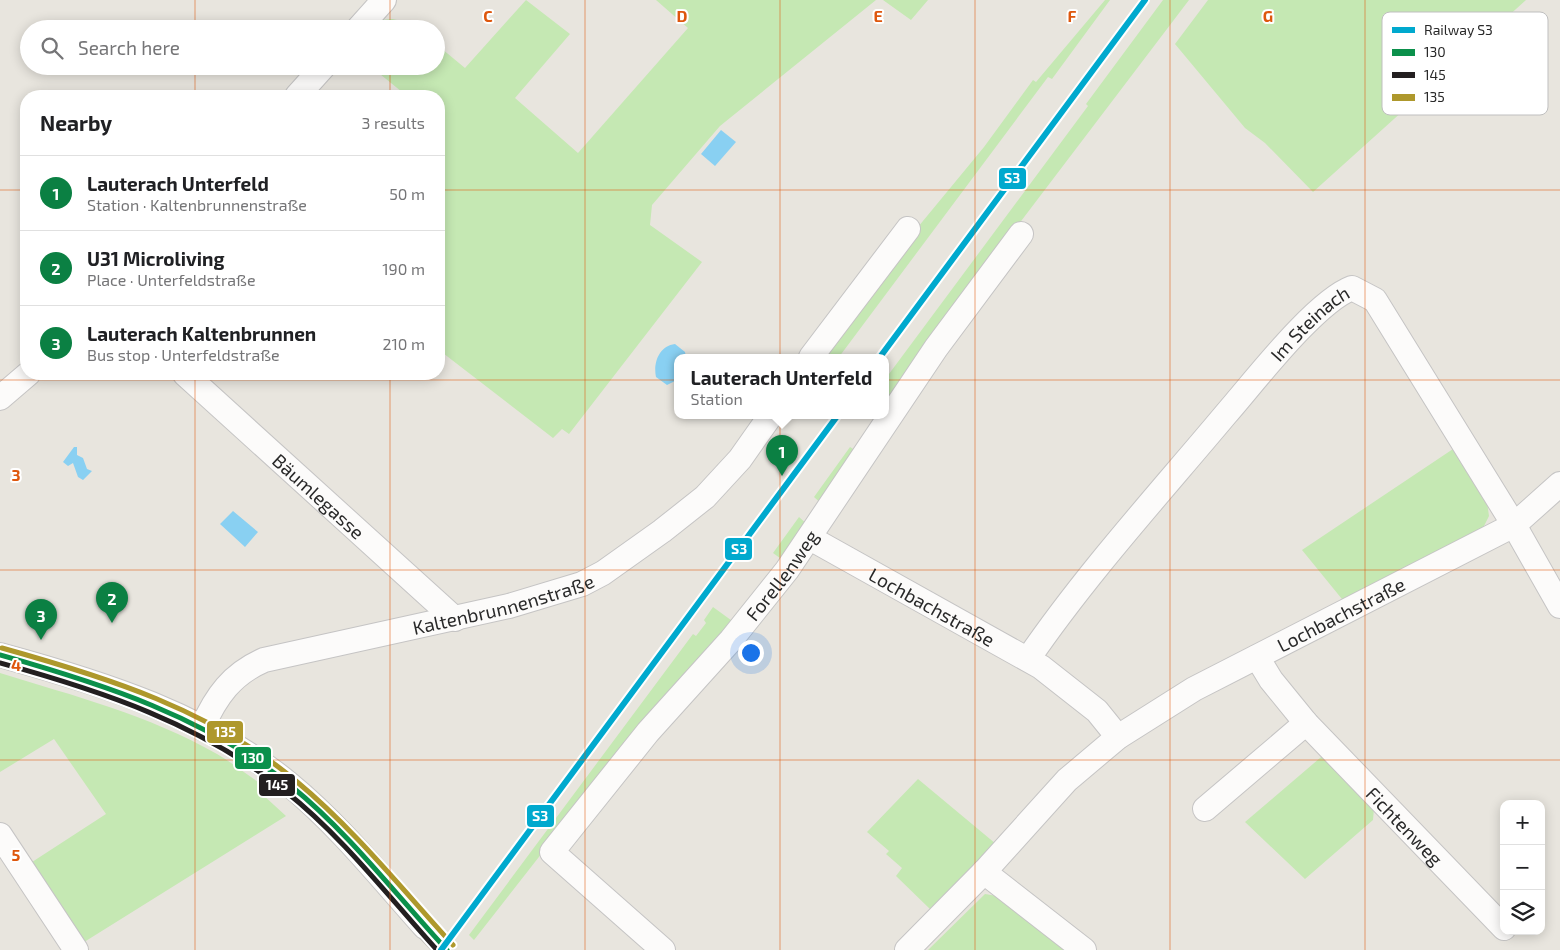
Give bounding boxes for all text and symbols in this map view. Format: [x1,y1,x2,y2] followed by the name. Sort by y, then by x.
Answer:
[483,6,493,25] text: C
[677,6,688,25] text: D
[873,6,883,25] text: E
[1068,6,1077,25] text: F
[1263,6,1273,25] text: G
[1382,12,1548,115] legend
[20,20,445,75] search box
[1424,21,1493,38] text: Railway S3
[38,34,66,62] icon: search
[78,36,180,59] text: Search here
[1424,43,1446,60] text: 130
[1424,66,1446,83] text: 145
[1424,88,1445,105] text: 135
[40,110,112,135] text: Nearby
[362,113,425,132] text: 3 results
[998,167,1027,190] line badge: S3
[1004,169,1020,186] text: S3
[87,172,269,195] text: Lauterach Unterfeld
[53,184,59,203] text: 1
[389,184,425,203] text: 50 m
[87,195,307,214] text: Station · Kaltenbrunnenstraße
[87,247,225,270] text: U31 Microliving
[51,259,61,278] text: 2
[382,259,425,278] text: 190 m
[87,270,256,289] text: Place · Unterfeldstraße
[1265,280,1353,365] street label: Im Steinach
[87,322,316,345] text: Lauterach Kaltenbrunnen
[51,334,61,353] text: 3
[382,334,425,353] text: 210 m
[87,345,280,364] text: Bus stop · Unterfeldstraße
[674,354,889,419] popup
[691,366,872,389] text: Lauterach Unterfeld
[691,389,743,408] text: Station
[766,435,798,476] pin: 1
[268,448,370,543] street label: Bäumlegasse
[11,465,21,484] text: 3
[740,525,823,625] street label: Forellenweg
[724,537,753,561] line badge: S3
[731,540,747,557] text: S3
[865,562,999,651] street label: Lochbachstraße
[410,568,598,638] street label: Kaltenbrunnenstraße
[1273,572,1409,656] street label: Lochbachstraße
[96,582,128,623] pin: 2
[25,599,57,640] pin: 3
[738,640,764,666] your location
[11,655,21,674] text: 4
[206,720,244,744] line badge: 135
[214,723,236,740] text: 135
[234,746,272,770] line badge: 130
[242,749,265,766] text: 130
[258,773,296,797] line badge: 145
[266,776,289,793] text: 145
[1362,782,1448,870] street label: Fichtenweg
[1500,800,1545,935] map controls
[1500,800,1545,845] button: +
[526,804,555,828] line badge: S3
[532,807,548,824] text: S3
[12,845,21,864] text: 5
[1500,845,1545,890] button: −
[1500,890,1545,935] button: layers

